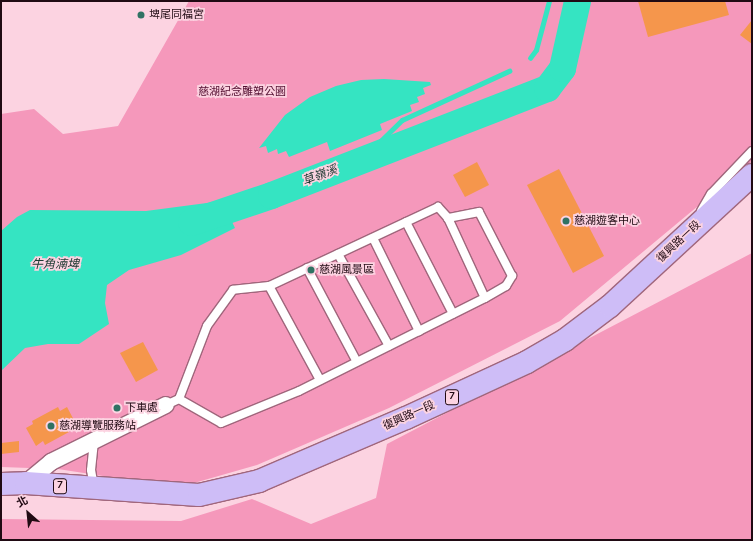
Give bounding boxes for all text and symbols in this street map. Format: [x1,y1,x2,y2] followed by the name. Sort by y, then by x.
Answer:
[149,8,204,22] place label: 埤尾同福宮
[136,10,146,20] marker: 埤尾同福宮
[198,85,286,99] park label: 慈湖紀念雕塑公園
[301,163,339,189] water label: 草嶺溪
[574,214,640,228] place label: 慈湖遊客中心
[561,216,571,226] marker: 慈湖遊客中心
[654,218,704,266] street label: 復興路一段
[31,258,79,272] water label: 牛角湳埤
[319,263,374,277] place label: 慈湖風景區
[306,265,316,275] marker: 慈湖風景區
[445,389,459,405] road number: 7
[381,399,437,433] street label: 復興路一段
[125,401,158,415] place label: 下車處
[112,403,122,413] marker: 下車處
[59,419,136,433] place label: 慈湖導覽服務站
[46,421,56,431] marker: 慈湖導覽服務站
[53,478,67,494] road number: 7
[8,493,48,533] north arrow
[14,493,31,511] text: 北

